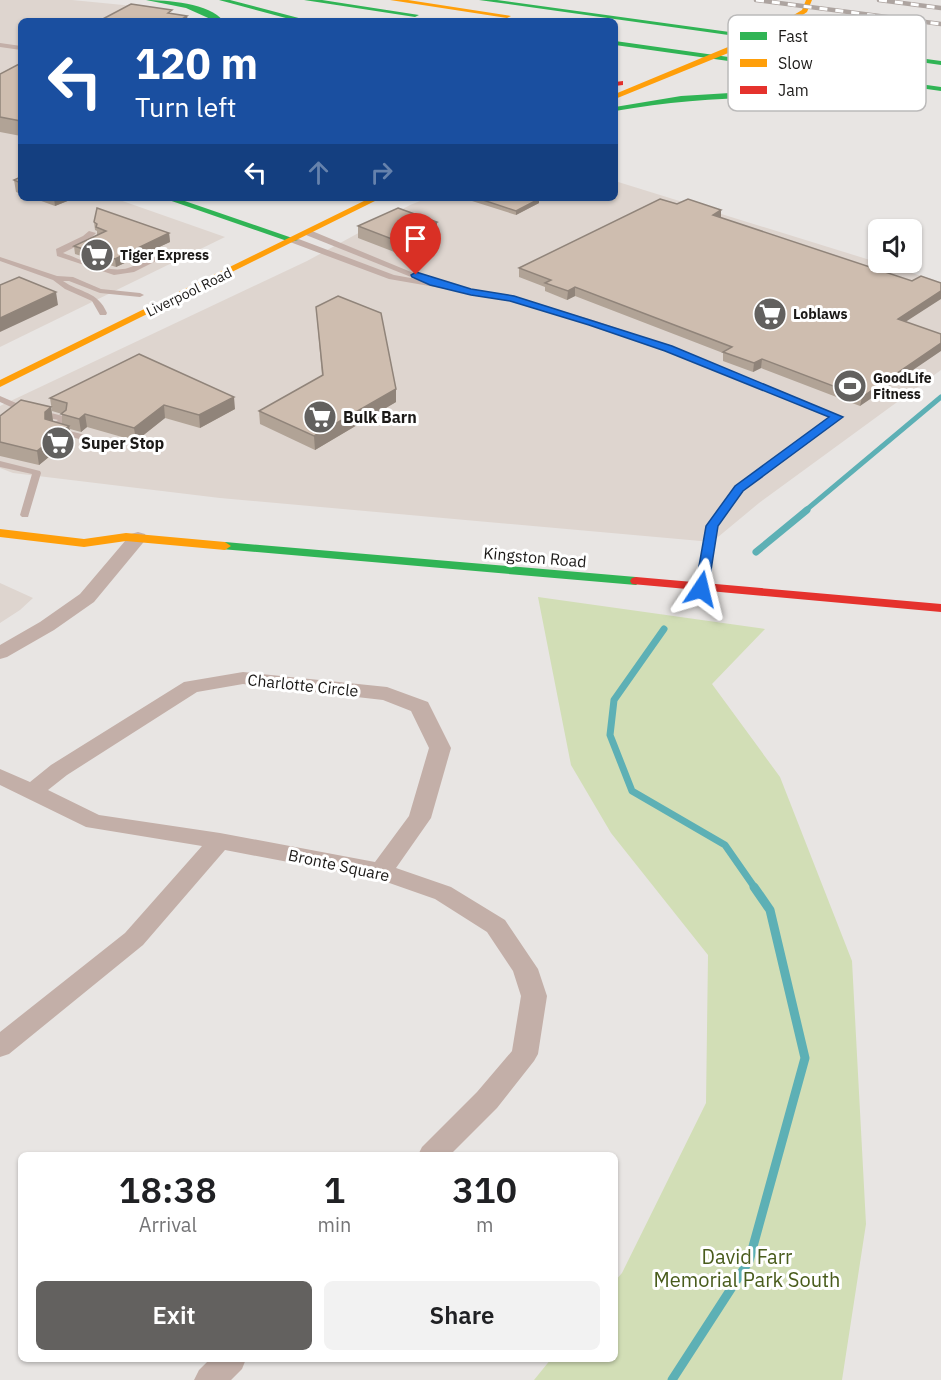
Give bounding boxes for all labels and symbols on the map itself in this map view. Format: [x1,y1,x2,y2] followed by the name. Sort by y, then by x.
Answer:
[728,15,926,111] legend
[778,26,808,46] text: Fast
[778,53,813,73] text: Slow
[778,80,809,100] text: Jam
[390,213,441,275] pin
[79,237,115,273] supermarket icon: Tiger Express
[120,246,209,264] place label: Tiger Express
[143,263,235,321] street label: Liverpool Road
[752,296,788,332] supermarket icon: Loblaws
[793,305,848,323] place label: Loblaws
[832,368,868,404] sports icon: GoodLife Fitness
[873,369,932,403] place label: GoodLife Fitness
[302,399,338,435] supermarket icon: Bulk Barn
[343,407,417,427] place label: Bulk Barn
[40,425,76,461] supermarket icon: Super Stop
[81,433,164,453] place label: Super Stop
[483,543,587,571] street label: Kingston Road
[669,557,733,621] position arrow
[247,669,360,701] street label: Charlotte Circle
[286,844,392,886] street label: Bronte Square
[654,1243,840,1293] park label: David Farr Memorial Park South

